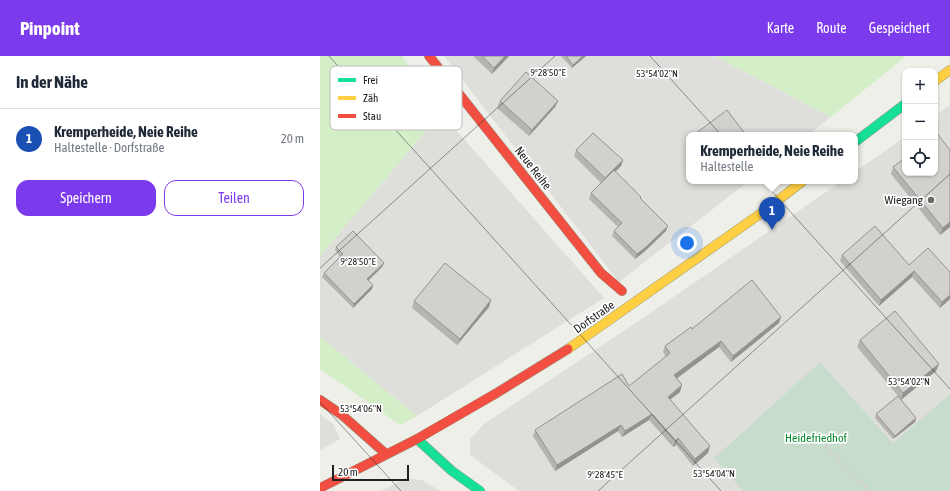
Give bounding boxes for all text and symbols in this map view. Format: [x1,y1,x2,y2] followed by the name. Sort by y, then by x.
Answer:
[20,17,80,39] text: Pinpoint
[767,20,794,36] text: Karte
[816,20,847,36] text: Route
[869,20,930,36] text: Gespeichert
[330,66,462,130] legend
[530,67,566,78] text: 9°28'50"E
[636,68,678,79] text: 53°54'02"N
[902,68,938,176] map controls
[902,68,938,104] button: +
[16,72,88,92] text: In der Nähe
[363,74,378,86] text: Frei
[363,92,378,104] text: Zäh
[902,104,938,140] button: −
[363,110,381,122] text: Stau
[54,123,198,140] text: Kremperheide, Neie Reihe
[26,131,32,146] text: 1
[281,131,304,146] text: 20 m
[686,132,858,184] popup
[54,140,164,155] text: Haltestelle · Dorfstraße
[902,140,938,176] button: locate
[700,142,844,159] text: Kremperheide, Neie Reihe
[512,144,554,192] street label: Neue Reihe
[700,159,753,174] text: Haltestelle
[16,180,156,216] button: Speichern
[164,180,304,216] button: Teilen
[885,193,924,207] place label: Wiegang
[926,195,936,205] marker: Wiegang
[759,197,785,230] pin: 1
[677,233,697,253] your location
[340,256,376,267] text: 9°28'50"E
[571,298,617,336] street label: Dorfstraße
[888,376,930,387] text: 53°54'02"N
[340,403,382,414] text: 53°54'06"N
[785,431,848,445] park label: Heidefriedhof
[332,463,409,482] scale bar
[338,466,358,478] text: 20 m
[693,468,735,479] text: 53°54'04"N
[587,469,623,480] text: 9°28'45"E

